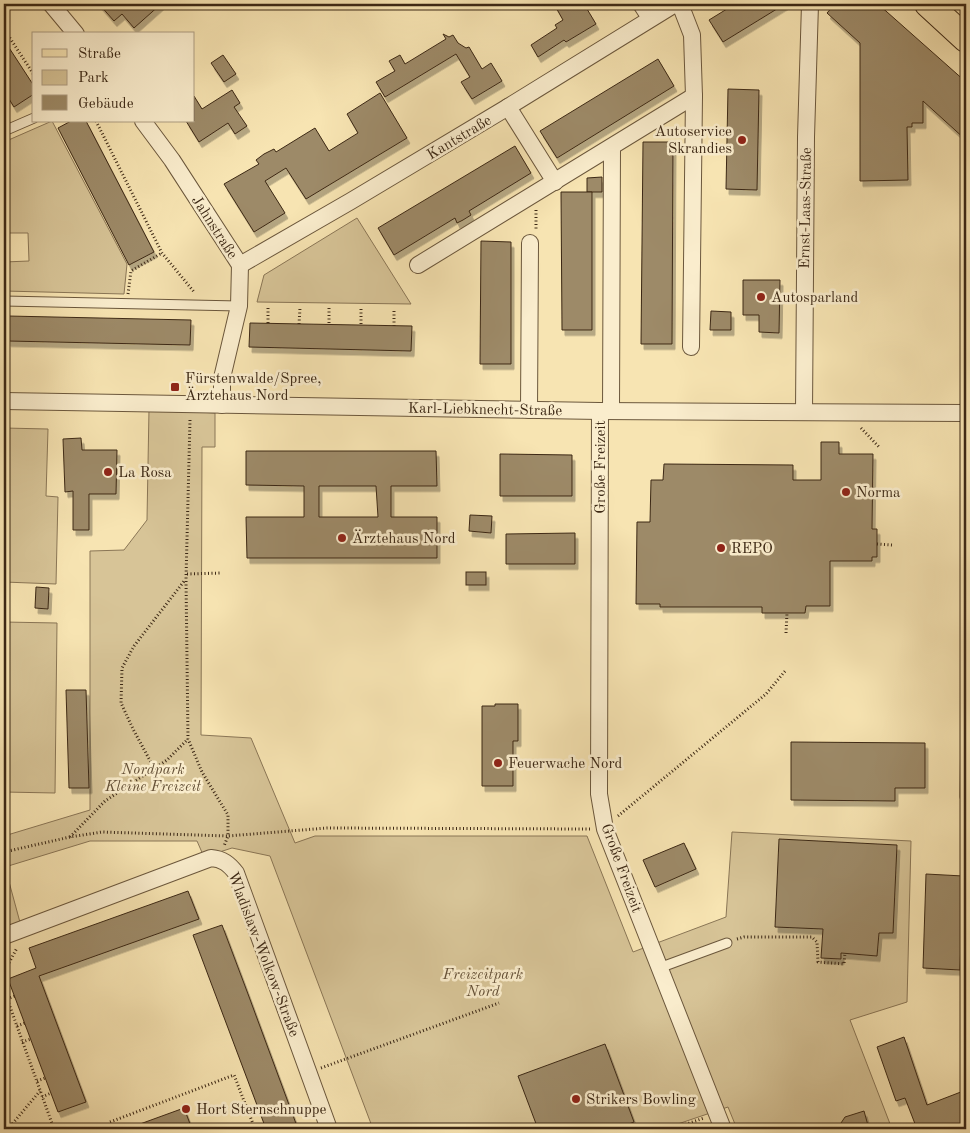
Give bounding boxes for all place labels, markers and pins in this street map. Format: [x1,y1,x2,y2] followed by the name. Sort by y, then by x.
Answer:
[655,125,732,157] place label: Autoservice Skrandies
[736,134,748,146] marker: Autoservice Skrandies
[755,291,767,303] marker: Autosparland
[771,291,859,306] place label: Autosparland
[185,372,321,404] place label: Fürstenwalde/Spree, Ärztehaus Nord
[169,381,181,393] marker: Fürstenwalde/Spree, Ärztehaus Nord
[102,466,114,478] marker: La Rosa
[118,466,172,481] place label: La Rosa
[840,486,852,498] marker: Norma
[856,486,901,501] place label: Norma
[352,529,456,547] place label: Ärztehaus Nord
[336,532,348,544] marker: Ärztehaus Nord
[715,542,727,554] marker: REPO
[731,542,773,557] place label: REPO
[492,757,504,769] marker: Feuerwache Nord
[508,757,623,772] place label: Feuerwache Nord
[570,1093,582,1105] marker: Strikers Bowling
[586,1093,696,1108] place label: Strikers Bowling
[180,1103,192,1115] marker: Hort Sternschnuppe
[196,1103,326,1118] place label: Hort Sternschnuppe

